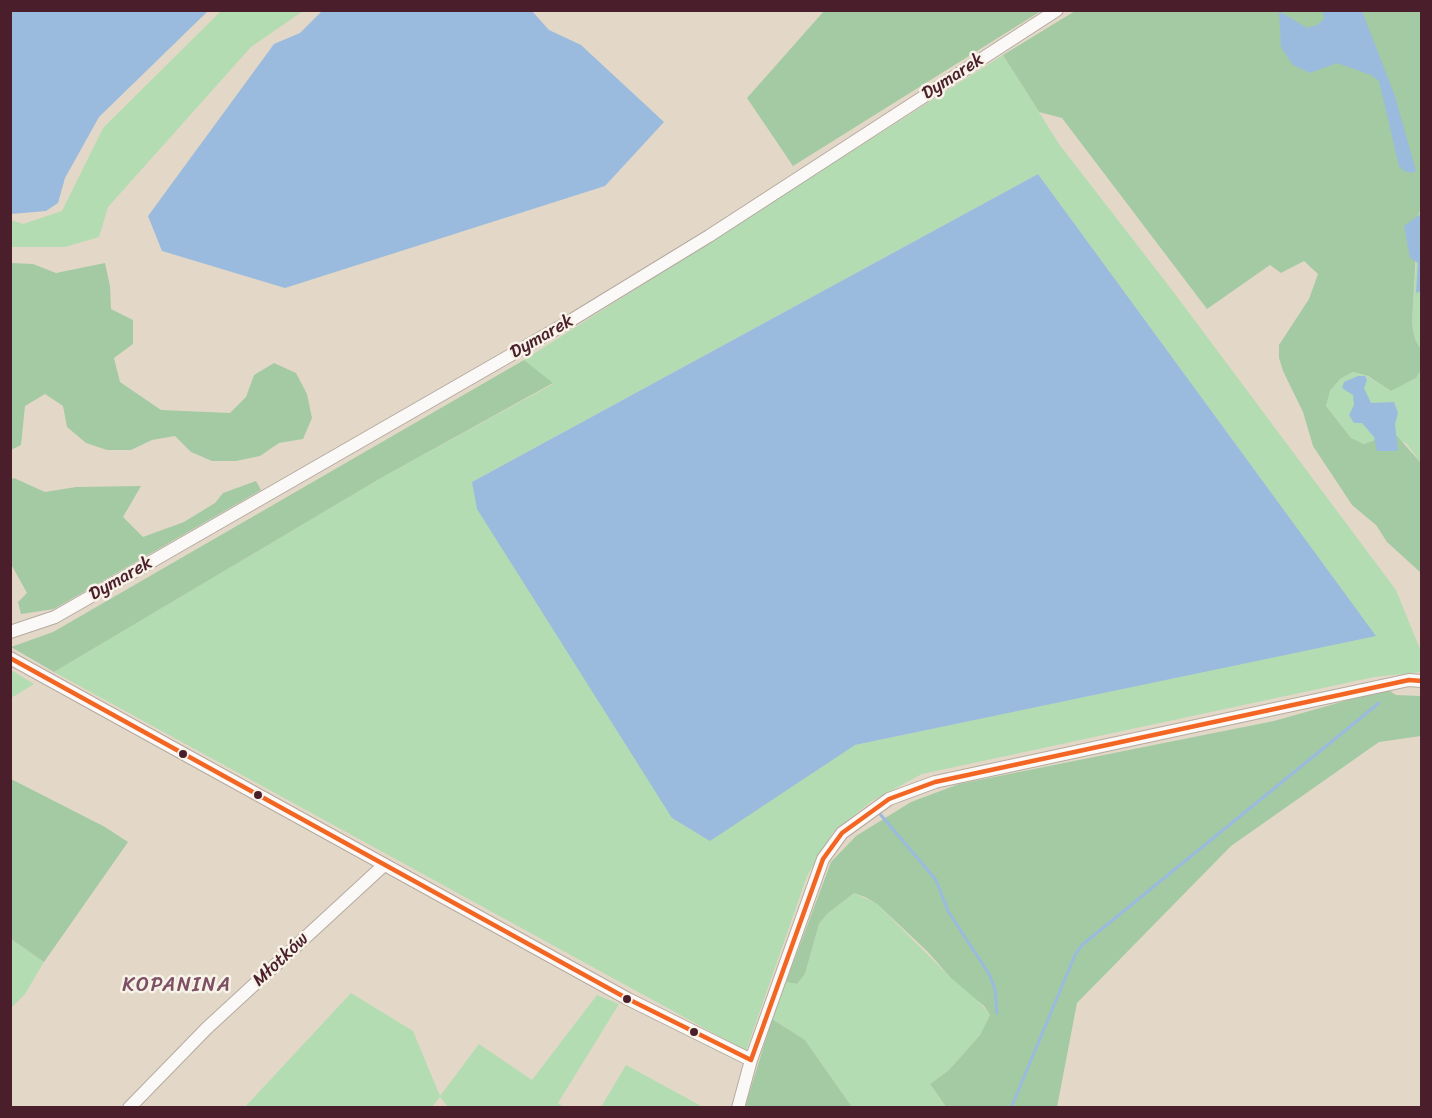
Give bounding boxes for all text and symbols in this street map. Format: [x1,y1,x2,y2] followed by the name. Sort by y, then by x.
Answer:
[918,49,988,105] street label: Dymarek
[507,310,577,364] street label: Dymarek
[86,552,156,606] street label: Dymarek
[177,748,189,760] unlabelled marker
[252,789,264,801] unlabelled marker
[249,929,313,991] street label: Młotków
[122,974,232,998] district label: KOPANINA
[621,993,633,1005] unlabelled marker
[688,1026,700,1038] unlabelled marker

